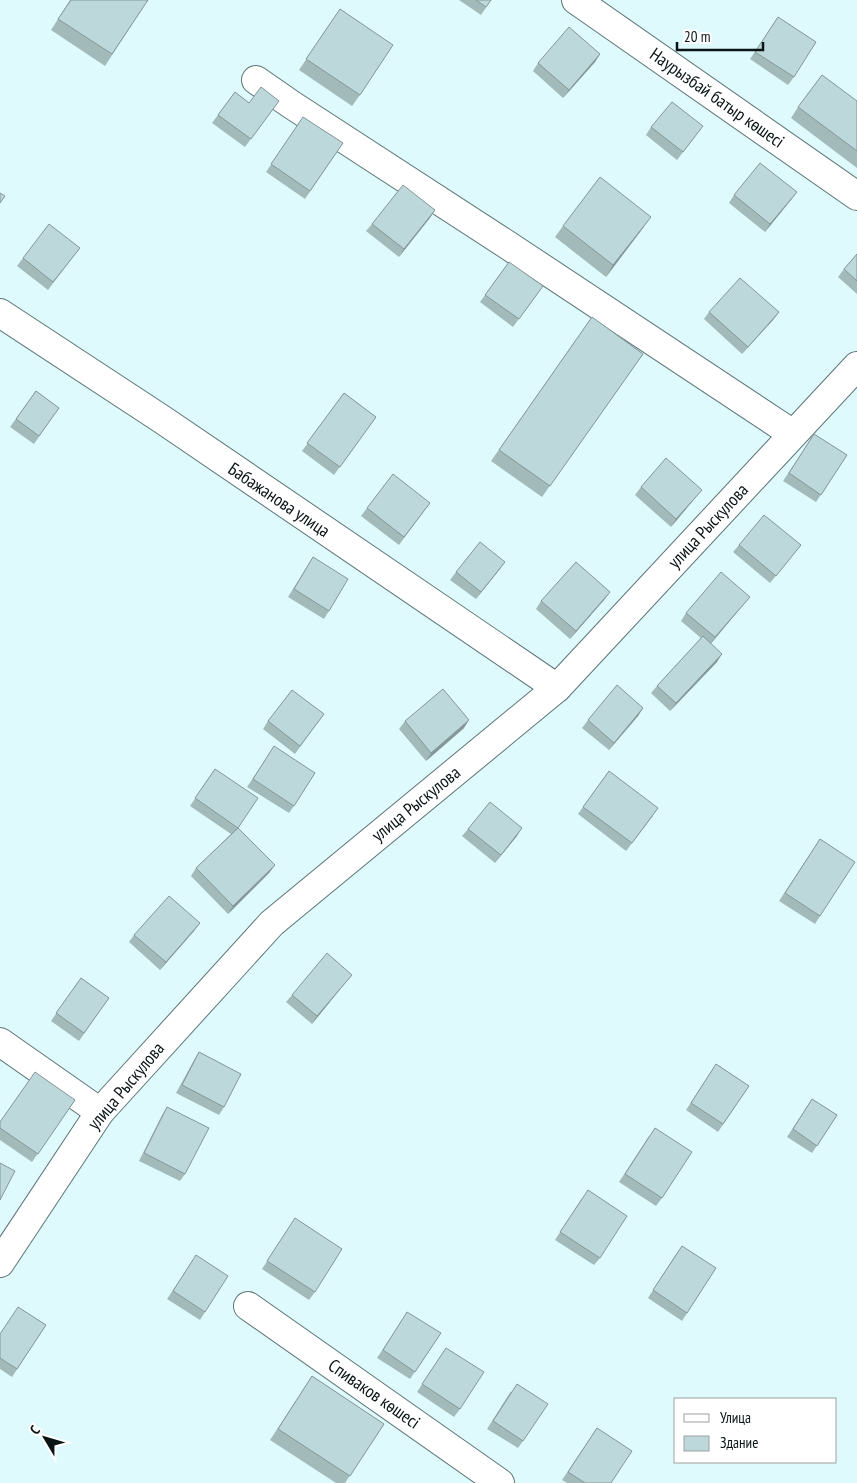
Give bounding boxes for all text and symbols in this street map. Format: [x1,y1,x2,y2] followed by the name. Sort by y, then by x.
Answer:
[677,20,763,52] scale bar
[684,27,710,46] text: 20 m
[646,43,789,153] street label: Наурызбай батыр көшесі
[224,457,335,542] street label: Бабажанова улица
[663,478,753,573] street label: улица Рыскулова
[367,761,465,846] street label: улица Рыскулова
[82,1037,169,1134] street label: улица Рыскулова
[324,1354,425,1434] street label: Спиваков көшесі
[674,1398,837,1463] legend
[720,1408,751,1427] text: Улица
[20,1413,70,1463] north arrow
[26,1421,44,1438] text: С
[720,1433,758,1452] text: Здание

